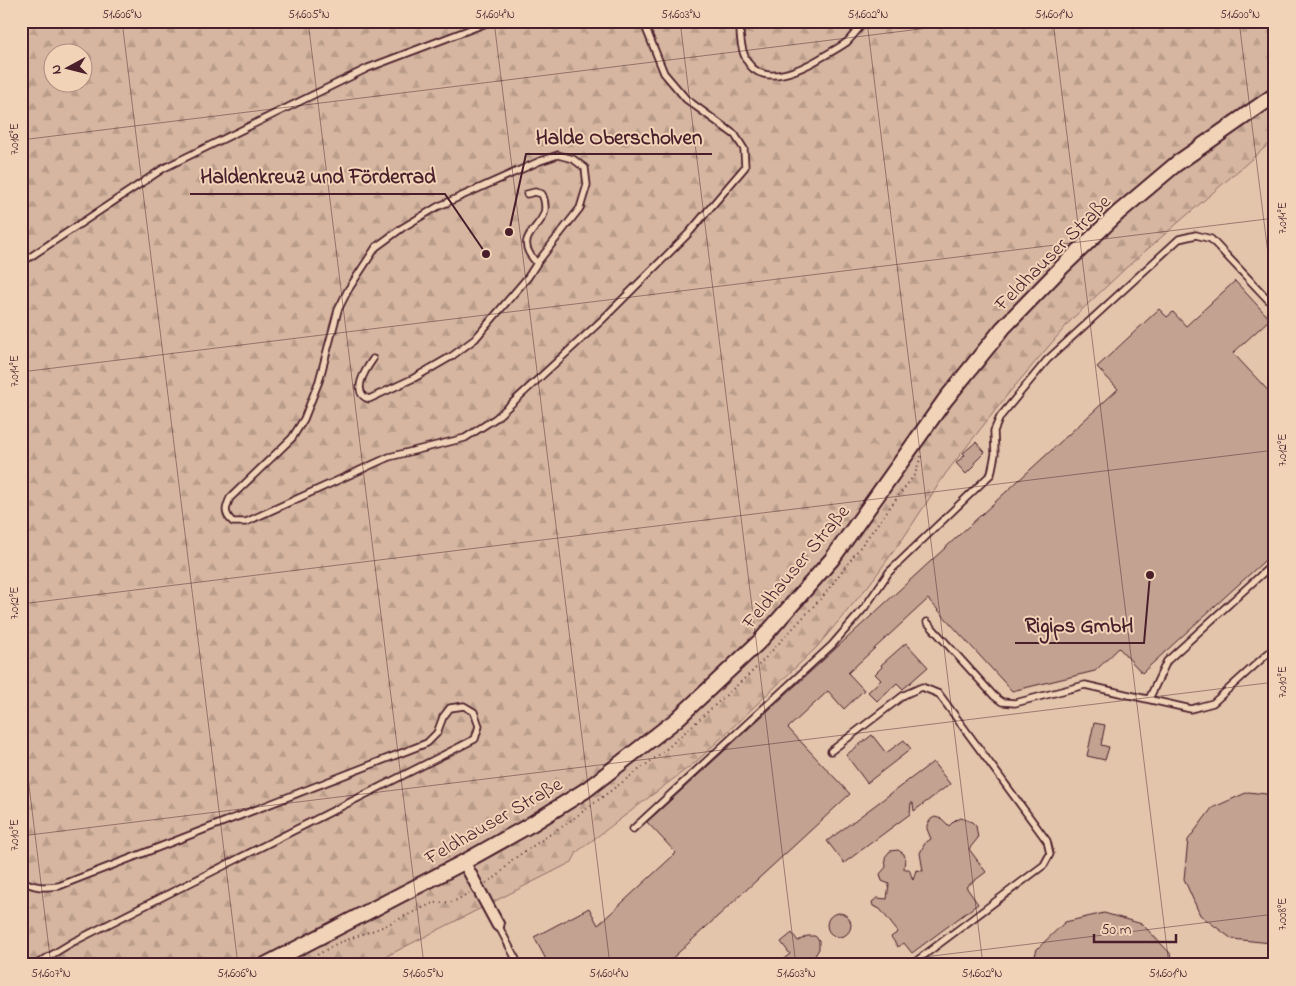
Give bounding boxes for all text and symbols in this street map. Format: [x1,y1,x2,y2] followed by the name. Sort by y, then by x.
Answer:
[102,6,142,24] text: 51.606°N
[288,6,330,24] text: 51.605°N
[475,6,515,24] text: 51.604°N
[661,6,701,24] text: 51.603°N
[848,6,888,24] text: 51.602°N
[1035,6,1073,24] text: 51.601°N
[1220,6,1260,24] text: 51.600°N
[42,42,92,92] north arrow
[46,63,68,75] text: N
[526,118,712,154] callout: Halde Oberscholven
[6,123,24,155] text: 7.016°E
[536,124,702,154] text: Halde Oberscholven
[190,158,445,194] callout: Haldenkreuz und Förderrad
[200,163,436,193] text: Haldenkreuz und Förderrad
[988,189,1119,319] street label: Feldhauser Straße
[1274,202,1292,234] text: 7.014°E
[6,355,24,387] text: 7.014°E
[1274,434,1292,466] text: 7.012°E
[735,499,858,637] street label: Feldhauser Straße
[6,587,24,619] text: 7.012°E
[1015,607,1144,643] callout: Rigips GmbH
[1025,612,1133,644] text: Rigips GmbH
[1274,666,1292,698] text: 7.010°E
[419,771,568,874] street label: Feldhauser Straße
[6,819,24,851] text: 7.010°E
[1274,898,1292,930] text: 7.008°E
[1094,911,1176,943] scale bar
[1101,919,1132,941] text: 50 m
[31,965,71,983] text: 51.607°N
[217,965,257,983] text: 51.606°N
[402,965,444,983] text: 51.605°N
[589,965,629,983] text: 51.604°N
[776,965,816,983] text: 51.603°N
[962,965,1002,983] text: 51.602°N
[1149,965,1187,983] text: 51.601°N

